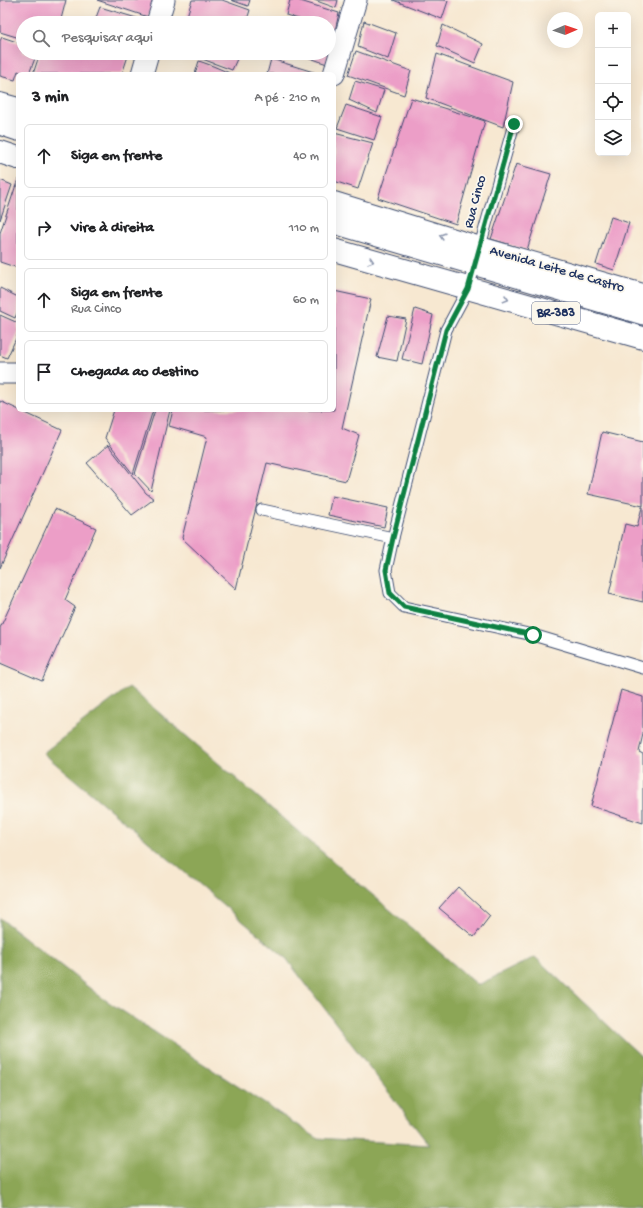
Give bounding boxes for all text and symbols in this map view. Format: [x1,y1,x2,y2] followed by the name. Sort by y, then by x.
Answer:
[547,12,583,48] north arrow
[595,12,631,156] map controls
[595,12,631,48] button: +
[16,16,336,60] search box
[30,27,52,49] icon: search
[62,29,153,47] text: Pesquisar aqui
[595,48,631,84] button: −
[595,84,631,120] button: locate
[32,88,69,108] text: 3 min
[255,91,320,106] text: A pé · 210 m
[505,115,523,133] route end
[595,120,631,156] button: layers
[33,145,55,167] icon: ahead
[71,147,162,165] text: Siga em frente
[293,149,319,164] text: 40 m
[461,174,491,230] street label: Rua Cinco
[33,217,55,239] icon: right
[71,219,154,237] text: Vire à direita
[289,221,319,236] text: 110 m
[439,232,446,241] one-way arrow
[488,243,626,297] street label: Avenida Leite de Castro
[368,256,375,265] one-way arrow
[71,284,162,302] text: Siga em frente
[33,289,55,311] icon: ahead
[293,293,319,308] text: 60 m
[502,294,509,303] one-way arrow
[71,302,121,317] text: Rua Cinco
[532,302,580,324] road number: BR-383
[33,361,55,383] icon: arrive
[71,363,198,381] text: Chegada ao destino
[524,626,542,644] route start

